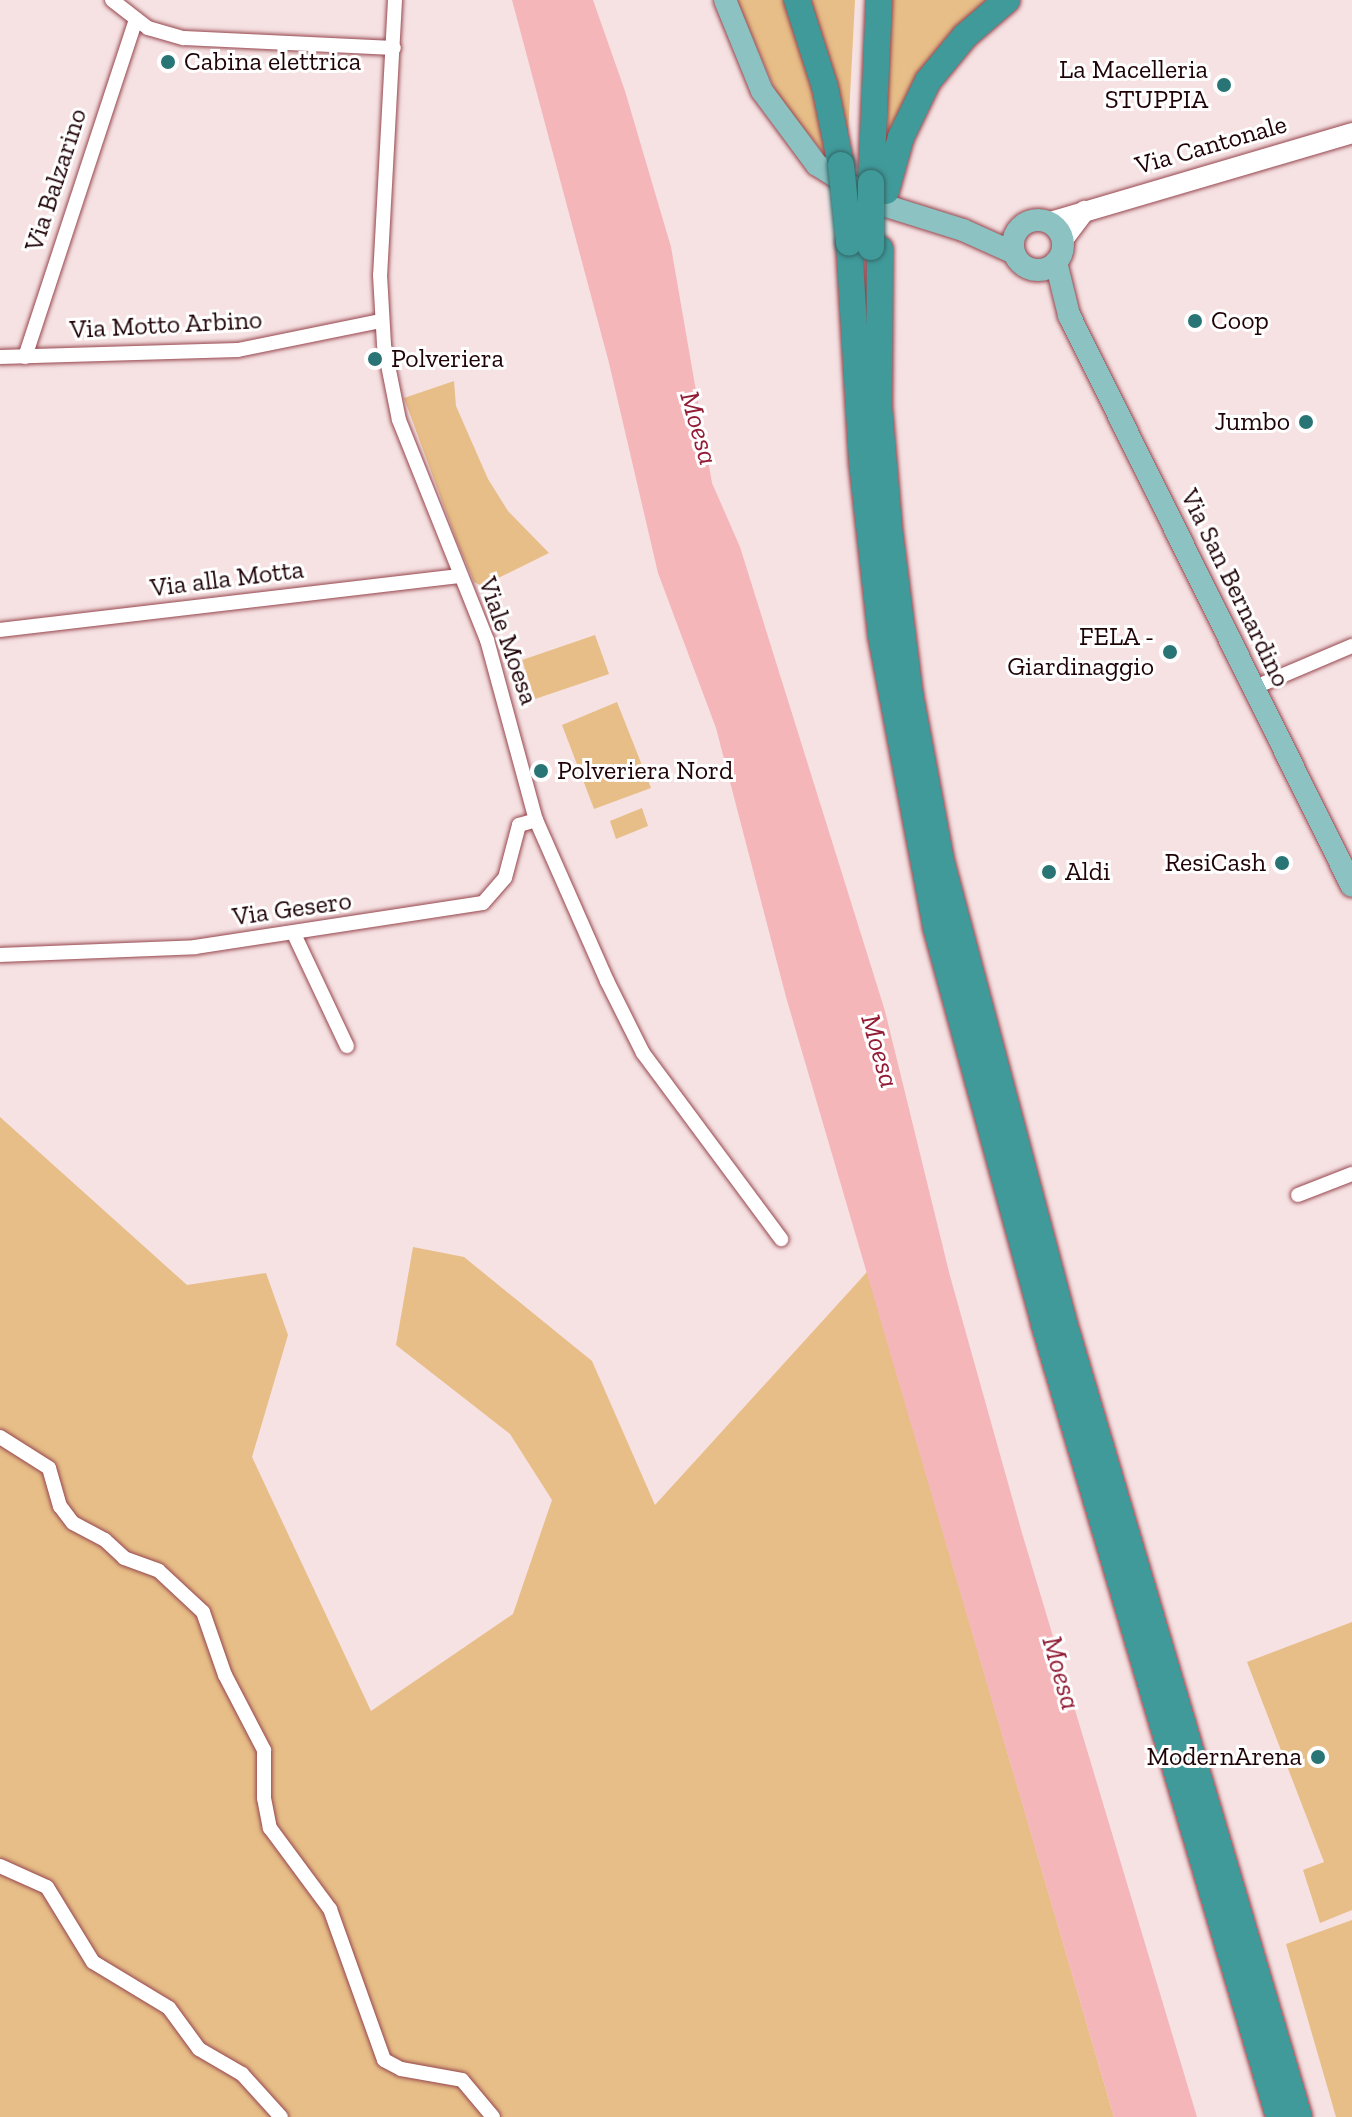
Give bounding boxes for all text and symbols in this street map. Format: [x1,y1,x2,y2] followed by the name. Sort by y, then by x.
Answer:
[184,46,361,78] place label: Cabina elettrica
[159,53,177,71] marker: Cabina elettrica
[1059,54,1208,116] place label: La Macelleria STUPPIA
[1215,76,1233,94] marker: La Macelleria STUPPIA
[18,105,94,255] street label: Via Balzarino
[1132,109,1290,181] street label: Via Cantonale
[69,304,263,346] street label: Via Motto Arbino
[1211,305,1269,337] place label: Coop
[1186,312,1204,330] marker: Coop
[391,343,504,375] place label: Polveriera
[366,350,384,368] marker: Polveriera
[673,387,725,469] water label: Moesa
[1214,406,1290,438] place label: Jumbo
[1297,413,1315,431] marker: Jumbo
[1174,484,1296,692] street label: Via San Bernardino
[148,554,306,604] street label: Via alla Motta
[472,573,544,709] street label: Viale Moesa
[1007,621,1154,682] place label: FELA - Giardinaggio
[1161,643,1179,661] marker: FELA - Giardinaggio
[557,755,733,787] place label: Polveriera Nord
[532,762,550,780] marker: Polveriera Nord
[1164,847,1266,879] place label: ResiCash
[1273,854,1291,872] marker: ResiCash
[1065,856,1110,888] place label: Aldi
[1040,863,1058,881] marker: Aldi
[230,885,354,933] street label: Via Gesero
[854,1010,906,1092] water label: Moesa
[1035,1632,1087,1714] water label: Moesa
[1147,1741,1302,1773] place label: ModernArena
[1309,1748,1327,1766] marker: ModernArena

